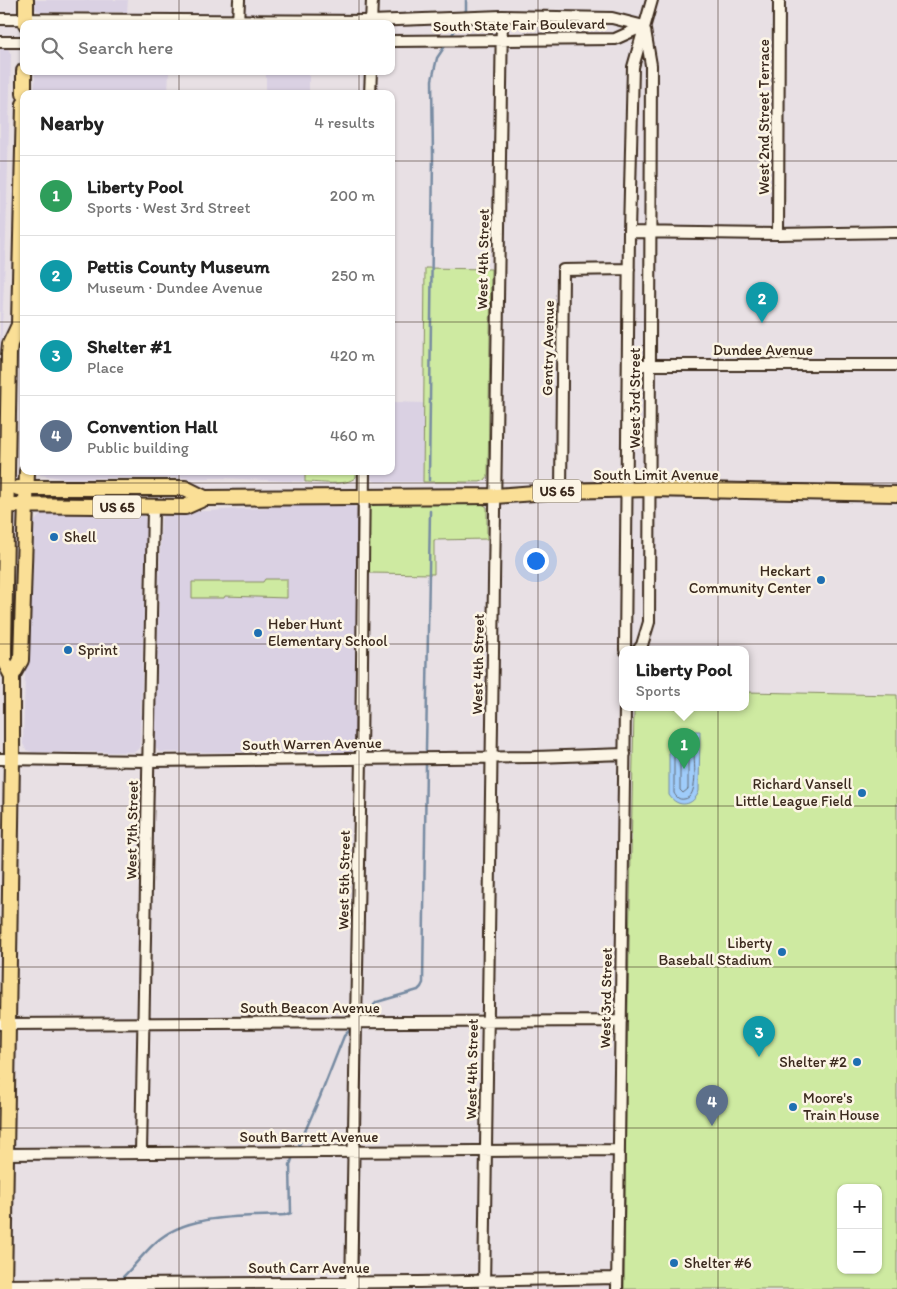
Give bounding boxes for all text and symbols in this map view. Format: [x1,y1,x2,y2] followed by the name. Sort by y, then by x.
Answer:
[433,14,605,36] street label: South State Fair Boulevard
[20,20,395,75] search box
[38,34,66,62] icon: search
[78,36,173,59] text: Search here
[755,39,773,195] street label: West 2nd Street Terrace
[40,110,104,135] text: Nearby
[314,113,375,132] text: 4 results
[87,175,183,198] text: Liberty Pool
[52,186,60,205] text: 1
[330,186,375,205] text: 200 m
[87,198,250,217] text: Sports · West 3rd Street
[473,208,493,310] street label: West 4th Street
[87,255,270,278] text: Pettis County Museum
[52,266,60,285] text: 2
[331,266,375,285] text: 250 m
[87,278,263,297] text: Museum · Dundee Avenue
[746,282,778,323] pin: 2
[538,300,558,396] street label: Gentry Avenue
[87,335,172,358] text: Shelter #1
[713,341,813,359] street label: Dundee Avenue
[52,346,60,365] text: 3
[330,346,375,365] text: 420 m
[626,347,644,448] street label: West 3rd Street
[87,358,124,377] text: Place
[87,415,218,438] text: Convention Hall
[51,426,61,445] text: 4
[330,426,375,445] text: 460 m
[87,438,189,457] text: Public building
[593,466,719,484] street label: South Limit Avenue
[533,480,581,502] road number: US 65
[93,496,141,518] road number: US 65
[64,528,97,546] place label: Shell
[48,531,60,543] marker: Shell
[523,548,549,574] your location
[689,562,811,597] place label: Heckart Community Center
[815,574,827,586] marker: Heckart Community Center
[468,613,488,715] street label: West 4th Street
[268,615,388,650] place label: Heber Hunt Elementary School
[252,627,264,639] marker: Heber Hunt Elementary School
[78,641,118,659] place label: Sprint
[62,644,74,656] marker: Sprint
[619,646,749,711] popup
[636,658,732,681] text: Liberty Pool
[636,681,681,700] text: Sports
[668,728,700,769] pin: 1
[242,734,382,754] street label: South Warren Avenue
[735,775,853,810] place label: Richard Vansell Little League Field
[122,780,142,880] street label: West 7th Street
[856,787,868,799] marker: Richard Vansell Little League Field
[334,829,354,930] street label: West 5th Street
[658,934,772,969] place label: Liberty Baseball Stadium
[776,946,788,958] marker: Liberty Baseball Stadium
[596,947,616,1049] street label: West 3rd Street
[240,999,380,1017] street label: South Beacon Avenue
[743,1016,775,1057] pin: 3
[462,1018,482,1120] street label: West 4th Street
[779,1053,847,1071] place label: Shelter #2
[851,1056,863,1068] marker: Shelter #2
[696,1085,728,1126] pin: 4
[803,1089,880,1124] place label: Moore's Train House
[787,1101,799,1113] marker: Moore's Train House
[239,1128,379,1146] street label: South Barrett Avenue
[837,1184,882,1274] map controls
[837,1184,882,1229] button: +
[837,1229,882,1274] button: −
[684,1254,752,1272] place label: Shelter #6
[668,1257,680,1269] marker: Shelter #6
[248,1259,370,1277] street label: South Carr Avenue

